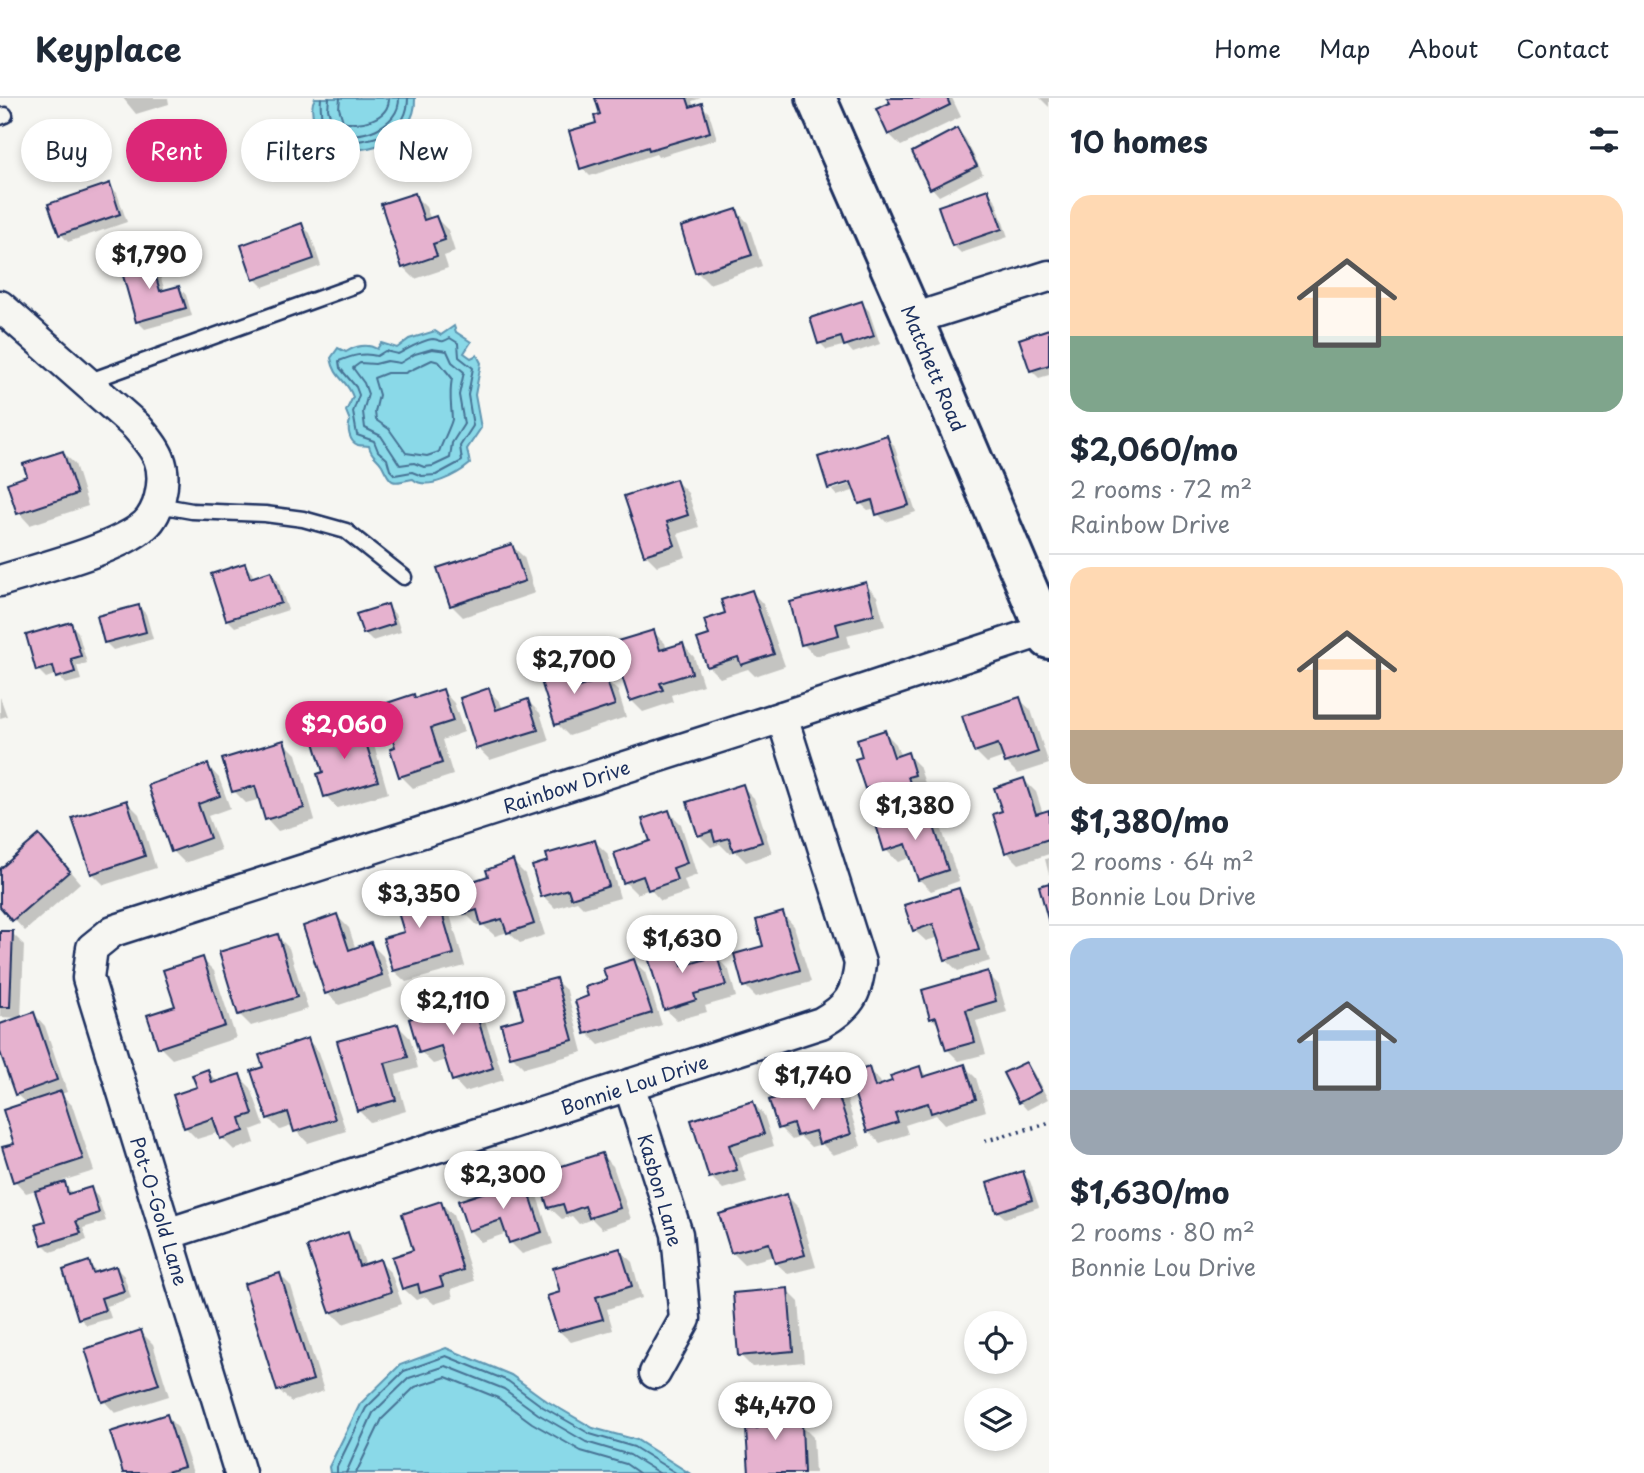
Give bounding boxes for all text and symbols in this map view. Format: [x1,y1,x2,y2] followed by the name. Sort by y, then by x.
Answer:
[35,23,182,73] text: Keyplace
[1214,30,1281,66] text: Home
[1319,30,1370,66] text: Map
[1408,30,1478,66] text: About
[1516,30,1609,66] text: Contact
[1070,118,1208,163] text: 10 homes
[21,119,112,182] chip: Buy
[126,119,227,182] chip: Rent
[241,119,360,182] chip: Filters
[374,119,472,182] chip: New
[1585,121,1623,159] icon: filters
[92,232,206,291] pin: $1,790
[111,236,187,271] text: $1,790
[1284,240,1410,366] icon: home
[895,300,973,436] street label: Matchett Road
[1070,426,1238,471] text: $2,060/mo
[1070,471,1252,506] text: 2 rooms · 72 m²
[1070,506,1230,541] text: Rainbow Drive
[1284,612,1410,738] icon: home
[517,636,631,696] pin: $2,700
[532,641,616,676] text: $2,700
[287,702,401,761] pin: $2,060
[301,706,387,741] text: $2,060
[499,752,633,820] street label: Rainbow Drive
[858,782,972,842] pin: $1,380
[876,787,954,822] text: $1,380
[1070,798,1229,843] text: $1,380/mo
[1070,843,1254,878] text: 2 rooms · 64 m²
[362,870,476,930] pin: $3,350
[378,875,460,910] text: $3,350
[1070,878,1256,913] text: Bonnie Lou Drive
[625,916,739,975] pin: $1,630
[642,920,722,955] text: $1,630
[396,978,510,1037] pin: $2,110
[416,982,490,1017] text: $2,110
[1284,983,1410,1109] icon: home
[557,1047,711,1121] street label: Bonnie Lou Drive
[756,1052,870,1112] pin: $1,740
[774,1057,852,1092] text: $1,740
[632,1130,690,1250] street label: Kasbon Lane
[124,1133,196,1289] street label: Pot-O-Gold Lane
[446,1152,560,1211] pin: $2,300
[460,1156,546,1191] text: $2,300
[1070,1169,1230,1214] text: $1,630/mo
[1070,1214,1255,1249] text: 2 rooms · 80 m²
[1070,1249,1256,1284] text: Bonnie Lou Drive
[964,1311,1027,1451] map controls
[964,1311,1027,1374] button: locate
[718,1382,832,1442] pin: $4,470
[734,1387,816,1422] text: $4,470
[964,1388,1027,1451] button: layers

